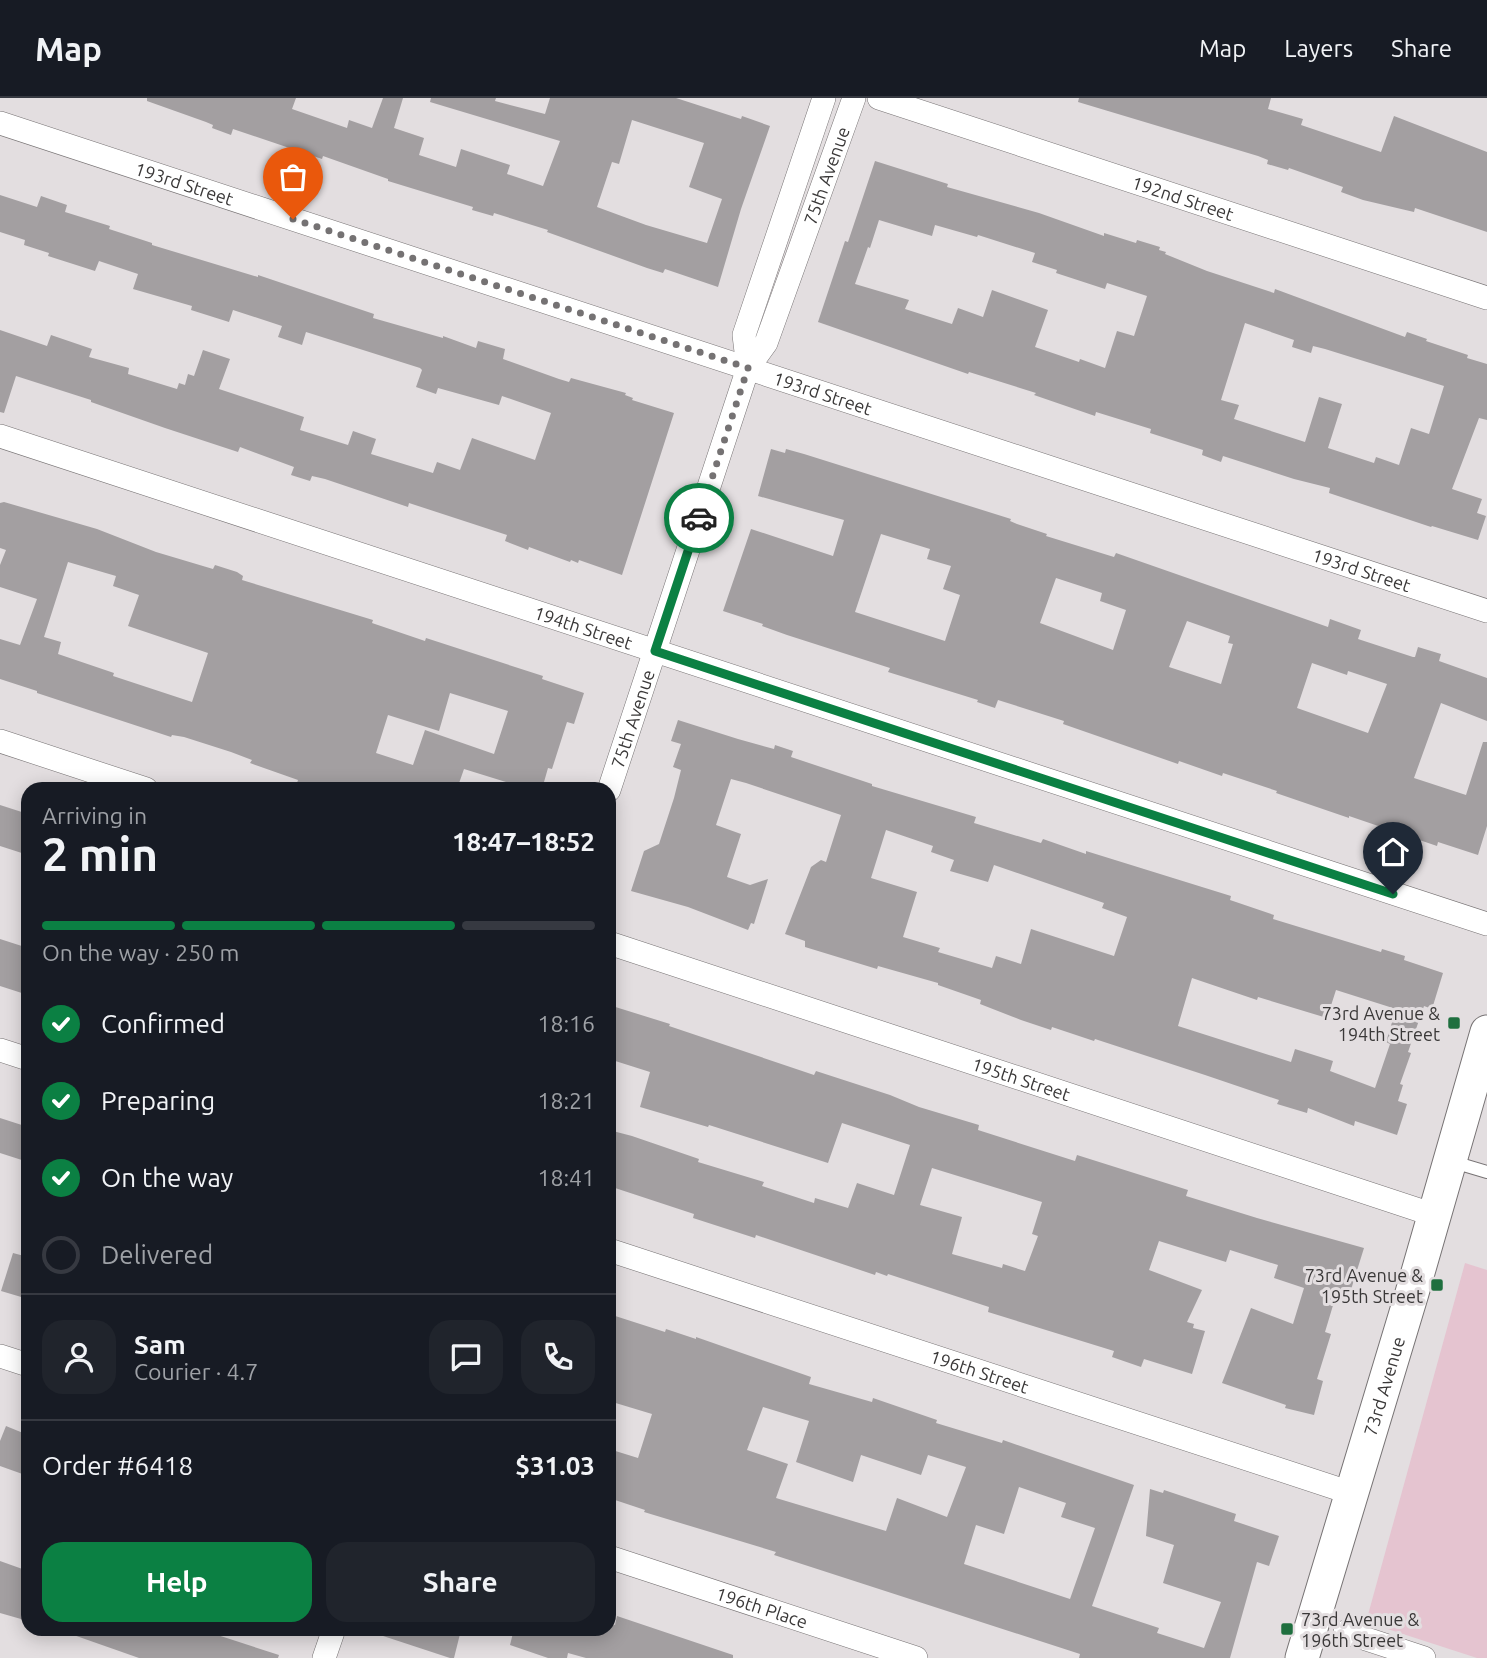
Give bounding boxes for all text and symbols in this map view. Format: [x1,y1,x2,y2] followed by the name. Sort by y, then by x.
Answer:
[35,30,102,67] text: Map
[1199,35,1246,62] text: Map
[1284,35,1353,62] text: Layers
[1391,35,1452,62] text: Share
[799,124,853,227] street label: 75th Avenue
[263,147,323,219] pin
[133,158,236,209] street label: 193rd Street
[274,158,312,196] icon: bag
[1130,172,1236,224] street label: 192nd Street
[771,368,875,418] street label: 193rd Street
[664,483,734,553] courier
[680,499,718,537] icon: car
[1310,544,1413,595] street label: 193rd Street
[532,602,635,653] street label: 194th Street
[607,667,658,771] street label: 75th Avenue
[42,803,147,828] text: Arriving in
[1363,822,1423,894] pin
[452,827,595,856] text: 18:47–18:52
[42,828,158,880] text: 2 min
[1374,833,1412,871] icon: home
[42,940,239,965] text: On the way · 250 m
[1322,1003,1440,1044] place label: 73rd Avenue & 194th Street
[42,1005,80,1043] icon: check
[101,1009,225,1038] text: Confirmed
[537,1011,595,1036] text: 18:16
[1446,1015,1462,1031] marker: 73rd Avenue & 194th Street
[969,1053,1073,1104] street label: 195th Street
[42,1082,80,1120] icon: check
[101,1086,215,1115] text: Preparing
[537,1088,595,1113] text: 18:21
[42,1159,80,1197] icon: check
[101,1163,233,1192] text: On the way
[537,1165,595,1190] text: 18:41
[101,1240,213,1269] text: Delivered
[1305,1265,1423,1306] place label: 73rd Avenue & 195th Street
[1429,1277,1445,1293] marker: 73rd Avenue & 195th Street
[42,1320,116,1394] button: person
[429,1320,503,1394] button: chat
[521,1320,595,1394] button: phone
[134,1330,186,1359] text: Sam
[1360,1334,1408,1438] street label: 73rd Avenue
[928,1346,1031,1397] street label: 196th Street
[134,1359,258,1384] text: Courier · 4.7
[42,1451,193,1480] text: Order #6418
[515,1451,595,1480] text: $31.03
[42,1542,312,1622] button: Help
[326,1542,595,1622] button: Share
[714,1583,810,1632] street label: 196th Place
[1301,1609,1420,1650] place label: 73rd Avenue & 196th Street
[1279,1621,1295,1637] marker: 73rd Avenue & 196th Street

